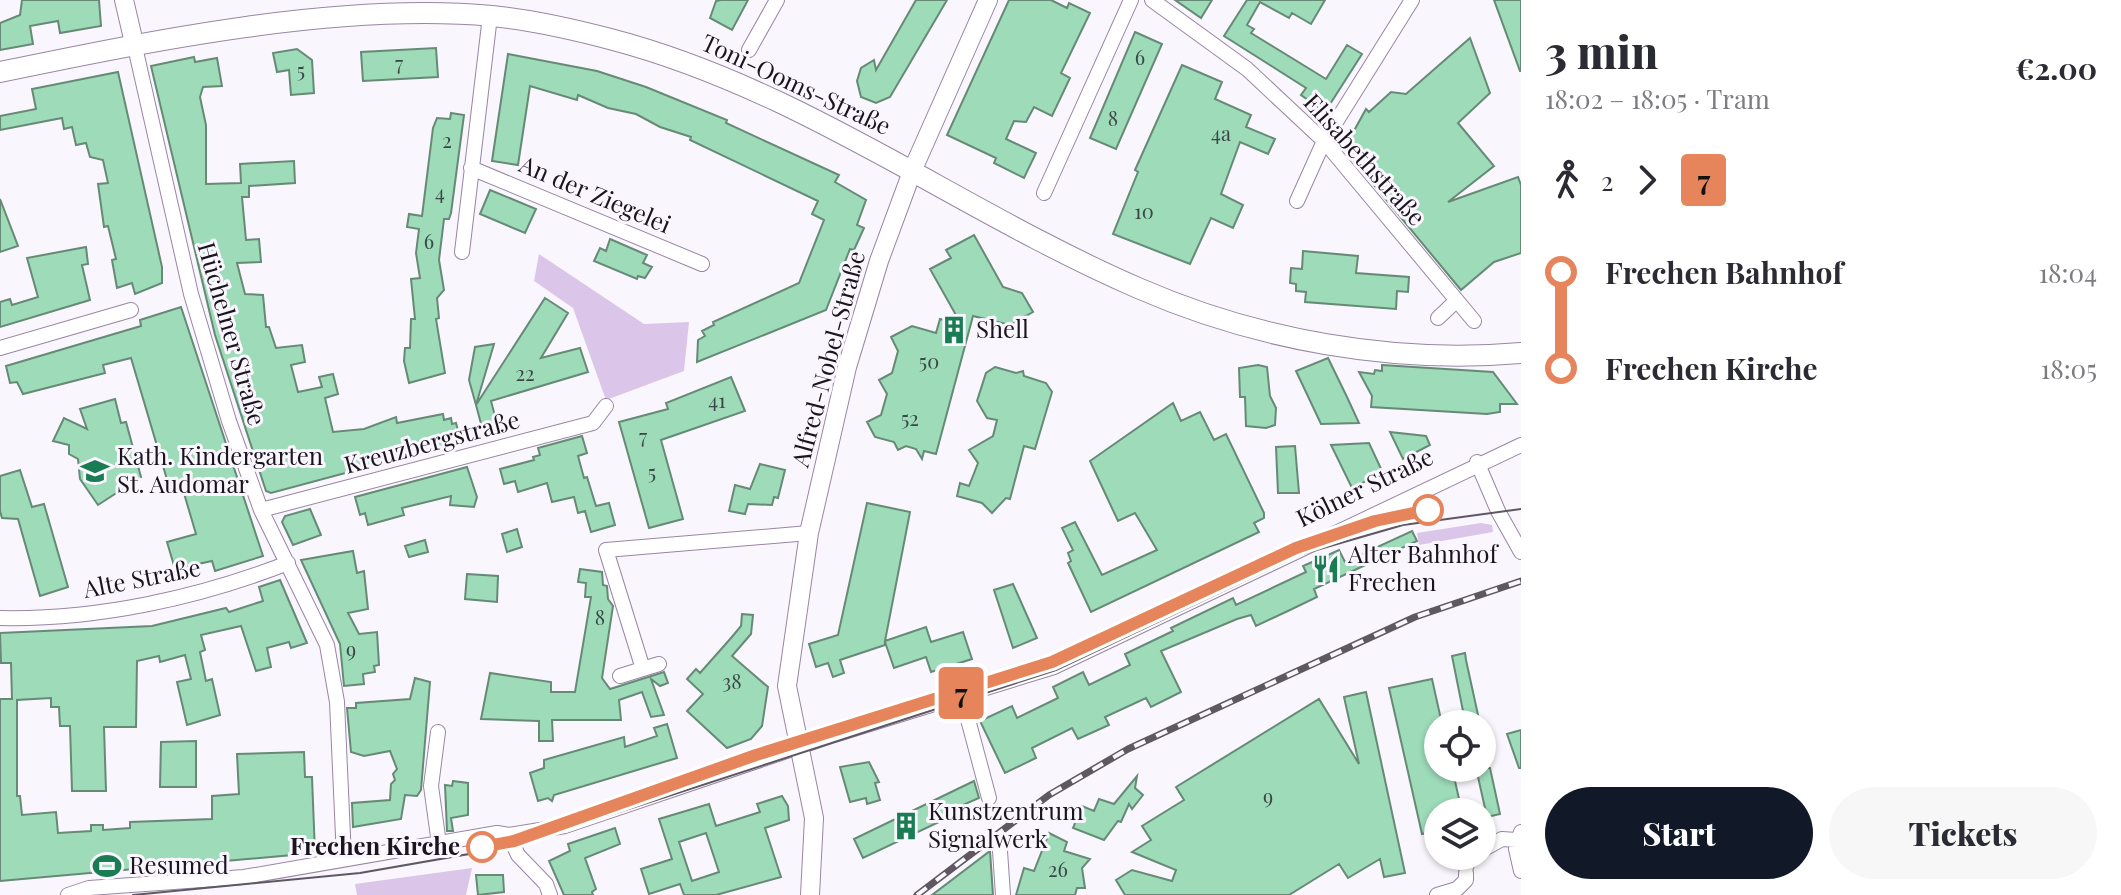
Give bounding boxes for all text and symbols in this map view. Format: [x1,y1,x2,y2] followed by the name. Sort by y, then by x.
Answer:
[1545,21,1658,80] text: 3 min
[697,25,897,141] street label: Toni-Ooms-Straße
[1135,43,1145,70] house number: 6
[2015,48,2097,88] text: €2.00
[395,49,403,76] house number: 7
[297,56,305,83] house number: 5
[1545,81,1770,116] text: 18:02 – 18:05 · Tram
[1298,86,1433,232] street label: Elisabethstraße
[1108,104,1118,131] house number: 8
[1211,119,1231,146] house number: 4a
[442,126,452,153] house number: 2
[514,146,676,239] street label: An der Ziegelei
[1545,158,1589,202] icon: walk
[1625,158,1669,202] icon: forward
[1697,161,1710,198] text: 7
[1601,163,1613,198] text: 2
[435,178,445,205] house number: 4
[1134,197,1154,224] house number: 10
[424,227,434,254] house number: 6
[191,238,274,429] street label: Hüchelner Straße
[783,247,871,471] street label: Alfred-Nobel-Straße
[1605,252,1843,292] text: Frechen Bahnhof
[2038,255,2097,290] text: 18:04
[976,312,1029,344] place label: Shell
[939,315,969,345] building icon: Shell
[919,347,939,374] house number: 50
[1605,348,1818,388] text: Frechen Kirche
[2041,351,2097,386] text: 18:05
[515,359,535,386] house number: 22
[708,386,726,413] house number: 41
[340,402,523,480] street label: Kreuzbergstraße
[901,404,919,431] house number: 52
[639,422,647,449] house number: 7
[117,439,323,499] place label: Kath. Kindergarten St. Audomar
[1290,439,1438,533] street label: Kölner Straße
[80,456,110,486] school or university icon: Kath. Kindergarten St. Audomar
[648,458,656,485] house number: 5
[1413,495,1443,525] unlabelled marker
[1347,537,1499,597] place label: Alter Bahnhof Frechen
[79,550,203,604] street label: Alte Straße
[1311,554,1341,584] restaurant icon: Alter Bahnhof Frechen
[595,603,605,630] house number: 8
[346,635,356,662] house number: 9
[722,667,742,694] house number: 38
[935,667,987,719] line badge: 7
[955,674,967,711] text: 7
[1424,710,1496,870] map controls
[1424,710,1496,782] button: locate
[1263,782,1273,809] house number: 9
[1545,787,1813,879] button: Start
[1829,787,2097,879] button: Tickets
[928,794,1084,854] place label: Kunstzentrum Signalwerk
[1424,798,1496,870] button: layers
[891,811,921,841] building icon: Kunstzentrum Signalwerk
[290,829,460,861] place label: Frechen Kirche
[467,832,497,862] marker: Frechen Kirche
[129,848,229,880] place label: Resumed
[92,851,122,881] sports icon: Resumed
[1048,855,1068,882] house number: 26

